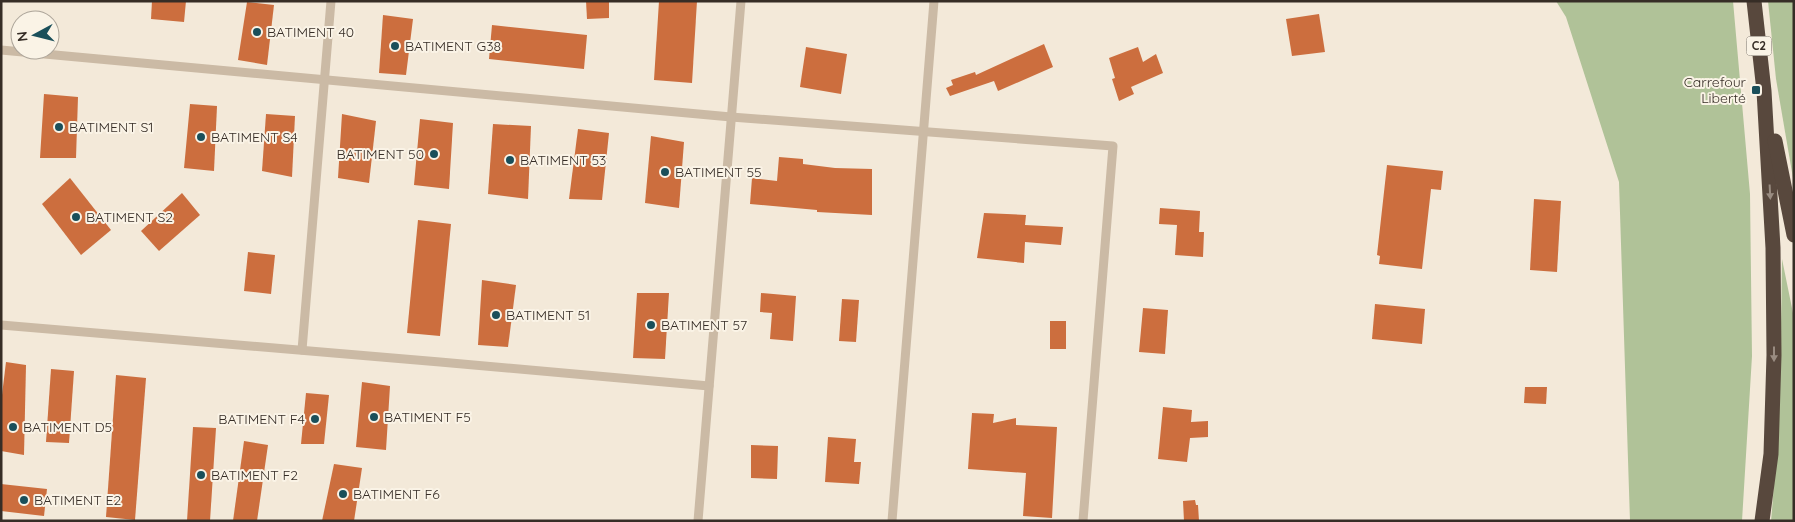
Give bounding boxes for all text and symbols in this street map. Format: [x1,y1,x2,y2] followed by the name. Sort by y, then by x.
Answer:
[10,10,60,60] north arrow
[267,23,354,41] place label: BATIMENT 40
[251,26,263,38] marker: BATIMENT 40
[13,30,32,43] text: N
[1746,36,1772,56] road number: C2
[405,37,501,55] place label: BATIMENT G38
[389,40,401,52] marker: BATIMENT G38
[1684,73,1747,107] place label: Carrefour Liberté
[1750,84,1762,96] marker: Carrefour Liberté
[69,118,153,136] place label: BATIMENT S1
[53,121,65,133] marker: BATIMENT S1
[211,128,298,146] place label: BATIMENT S4
[195,131,207,143] marker: BATIMENT S4
[337,145,424,163] place label: BATIMENT 50
[428,148,440,160] marker: BATIMENT 50
[520,151,606,169] place label: BATIMENT 53
[504,154,516,166] marker: BATIMENT 53
[675,163,762,181] place label: BATIMENT 55
[659,166,671,178] marker: BATIMENT 55
[1766,184,1774,200] one-way arrow
[86,208,173,226] place label: BATIMENT S2
[70,211,82,223] marker: BATIMENT S2
[506,306,590,324] place label: BATIMENT 51
[490,309,502,321] marker: BATIMENT 51
[661,316,747,334] place label: BATIMENT 57
[645,319,657,331] marker: BATIMENT 57
[1770,346,1778,362] one-way arrow
[384,408,471,426] place label: BATIMENT F5
[218,410,305,428] place label: BATIMENT F4
[368,411,380,423] marker: BATIMENT F5
[309,413,321,425] marker: BATIMENT F4
[23,418,112,436] place label: BATIMENT D5
[7,421,19,433] marker: BATIMENT D5
[211,466,298,484] place label: BATIMENT F2
[195,469,207,481] marker: BATIMENT F2
[353,485,440,503] place label: BATIMENT F6
[337,488,349,500] marker: BATIMENT F6
[34,491,121,509] place label: BATIMENT E2
[18,494,30,506] marker: BATIMENT E2

